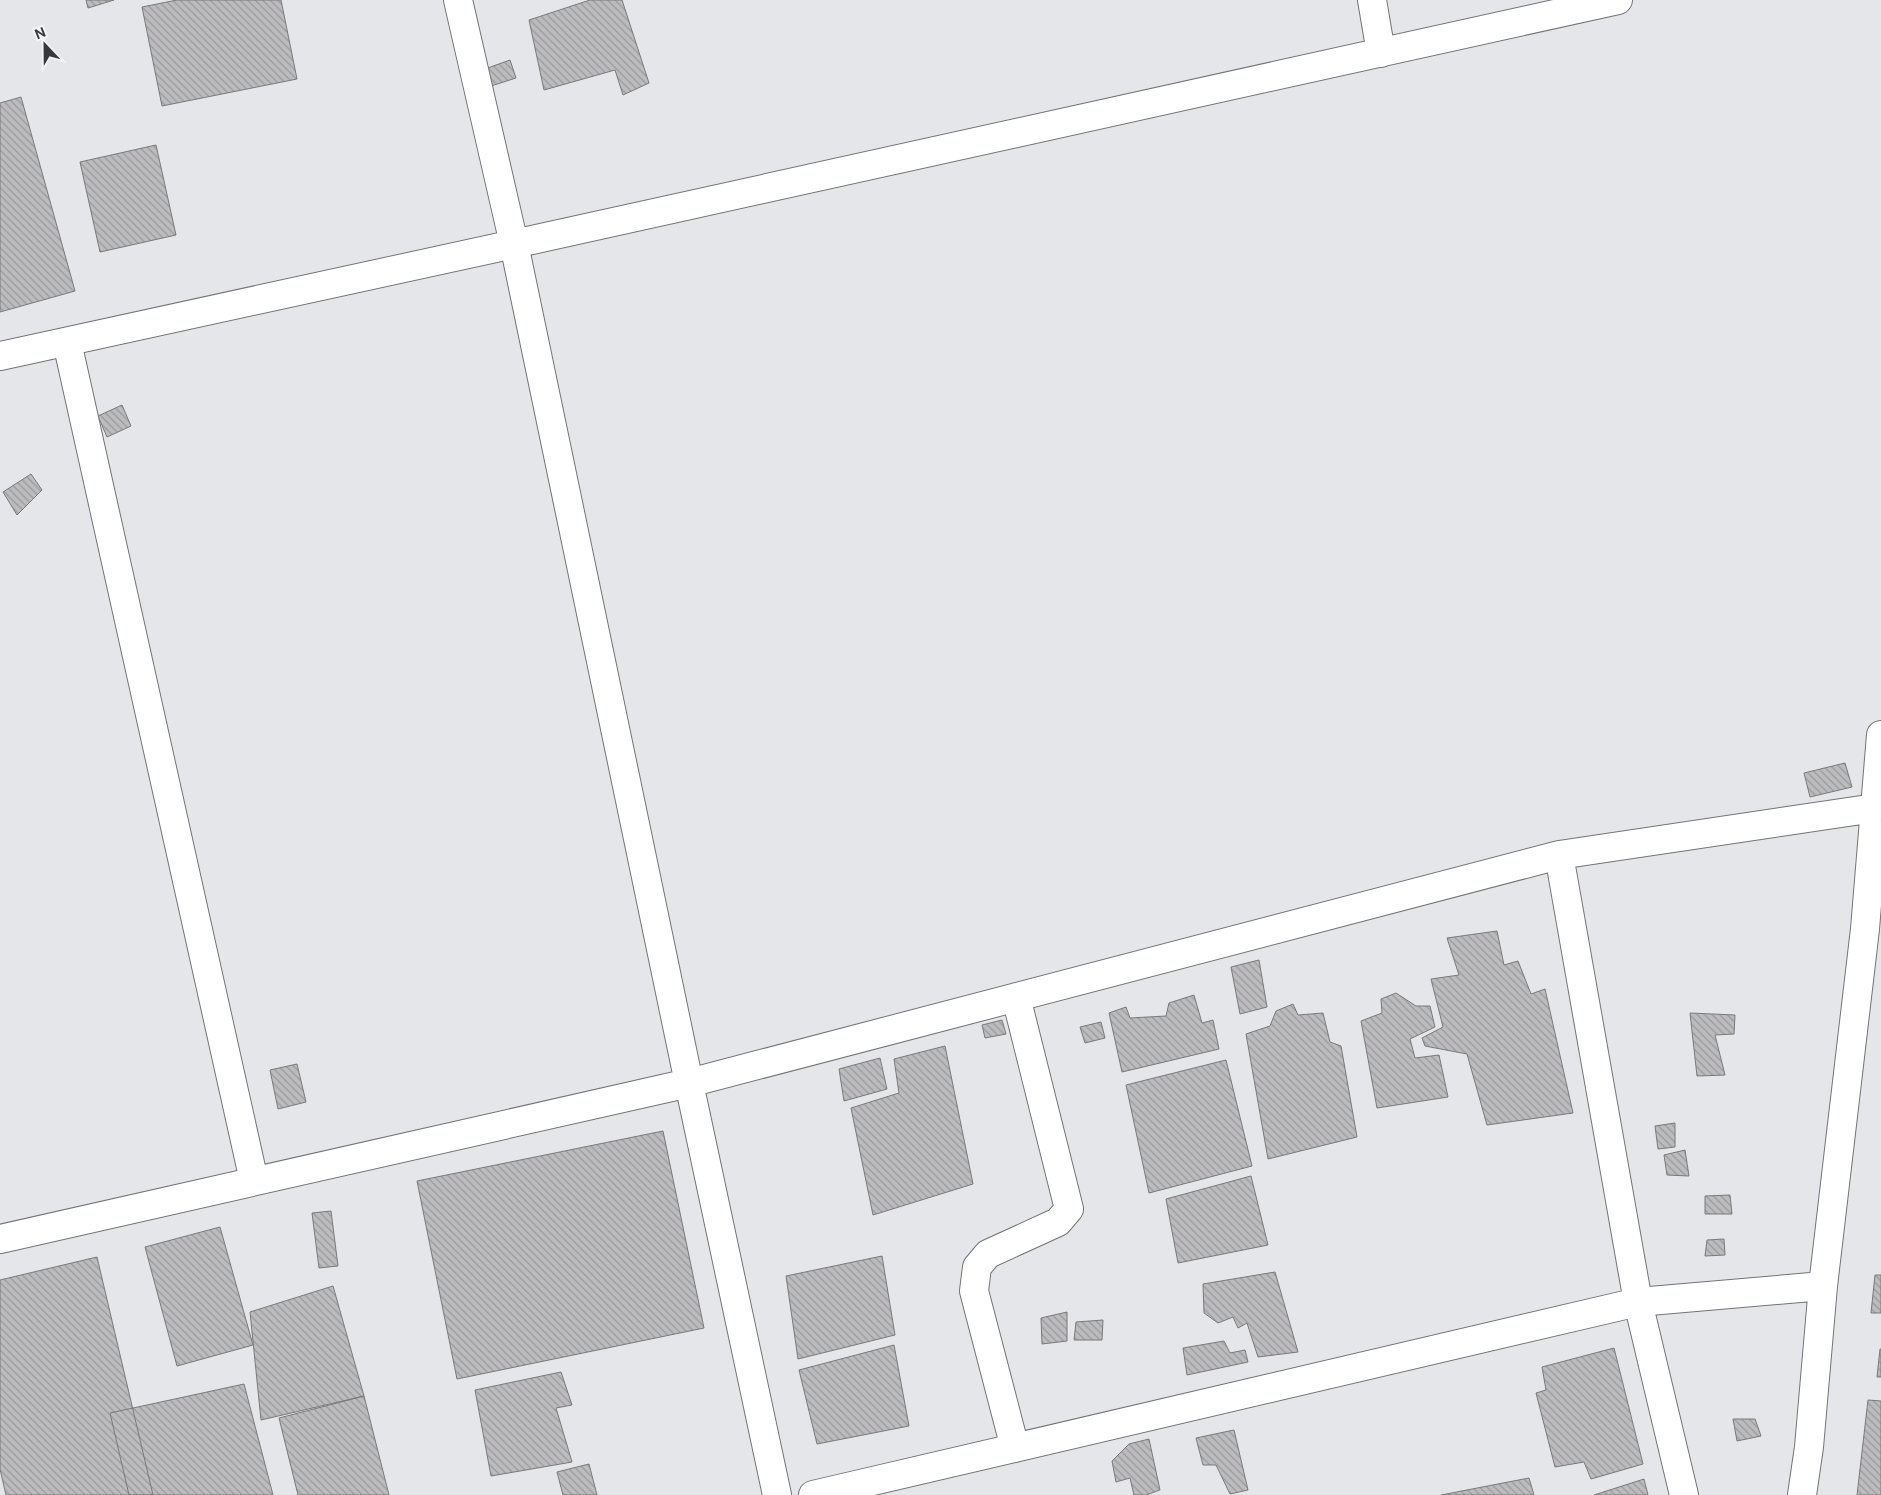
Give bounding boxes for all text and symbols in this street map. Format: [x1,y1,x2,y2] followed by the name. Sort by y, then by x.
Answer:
[20,20,70,70] north arrow
[32,23,48,43] text: N

